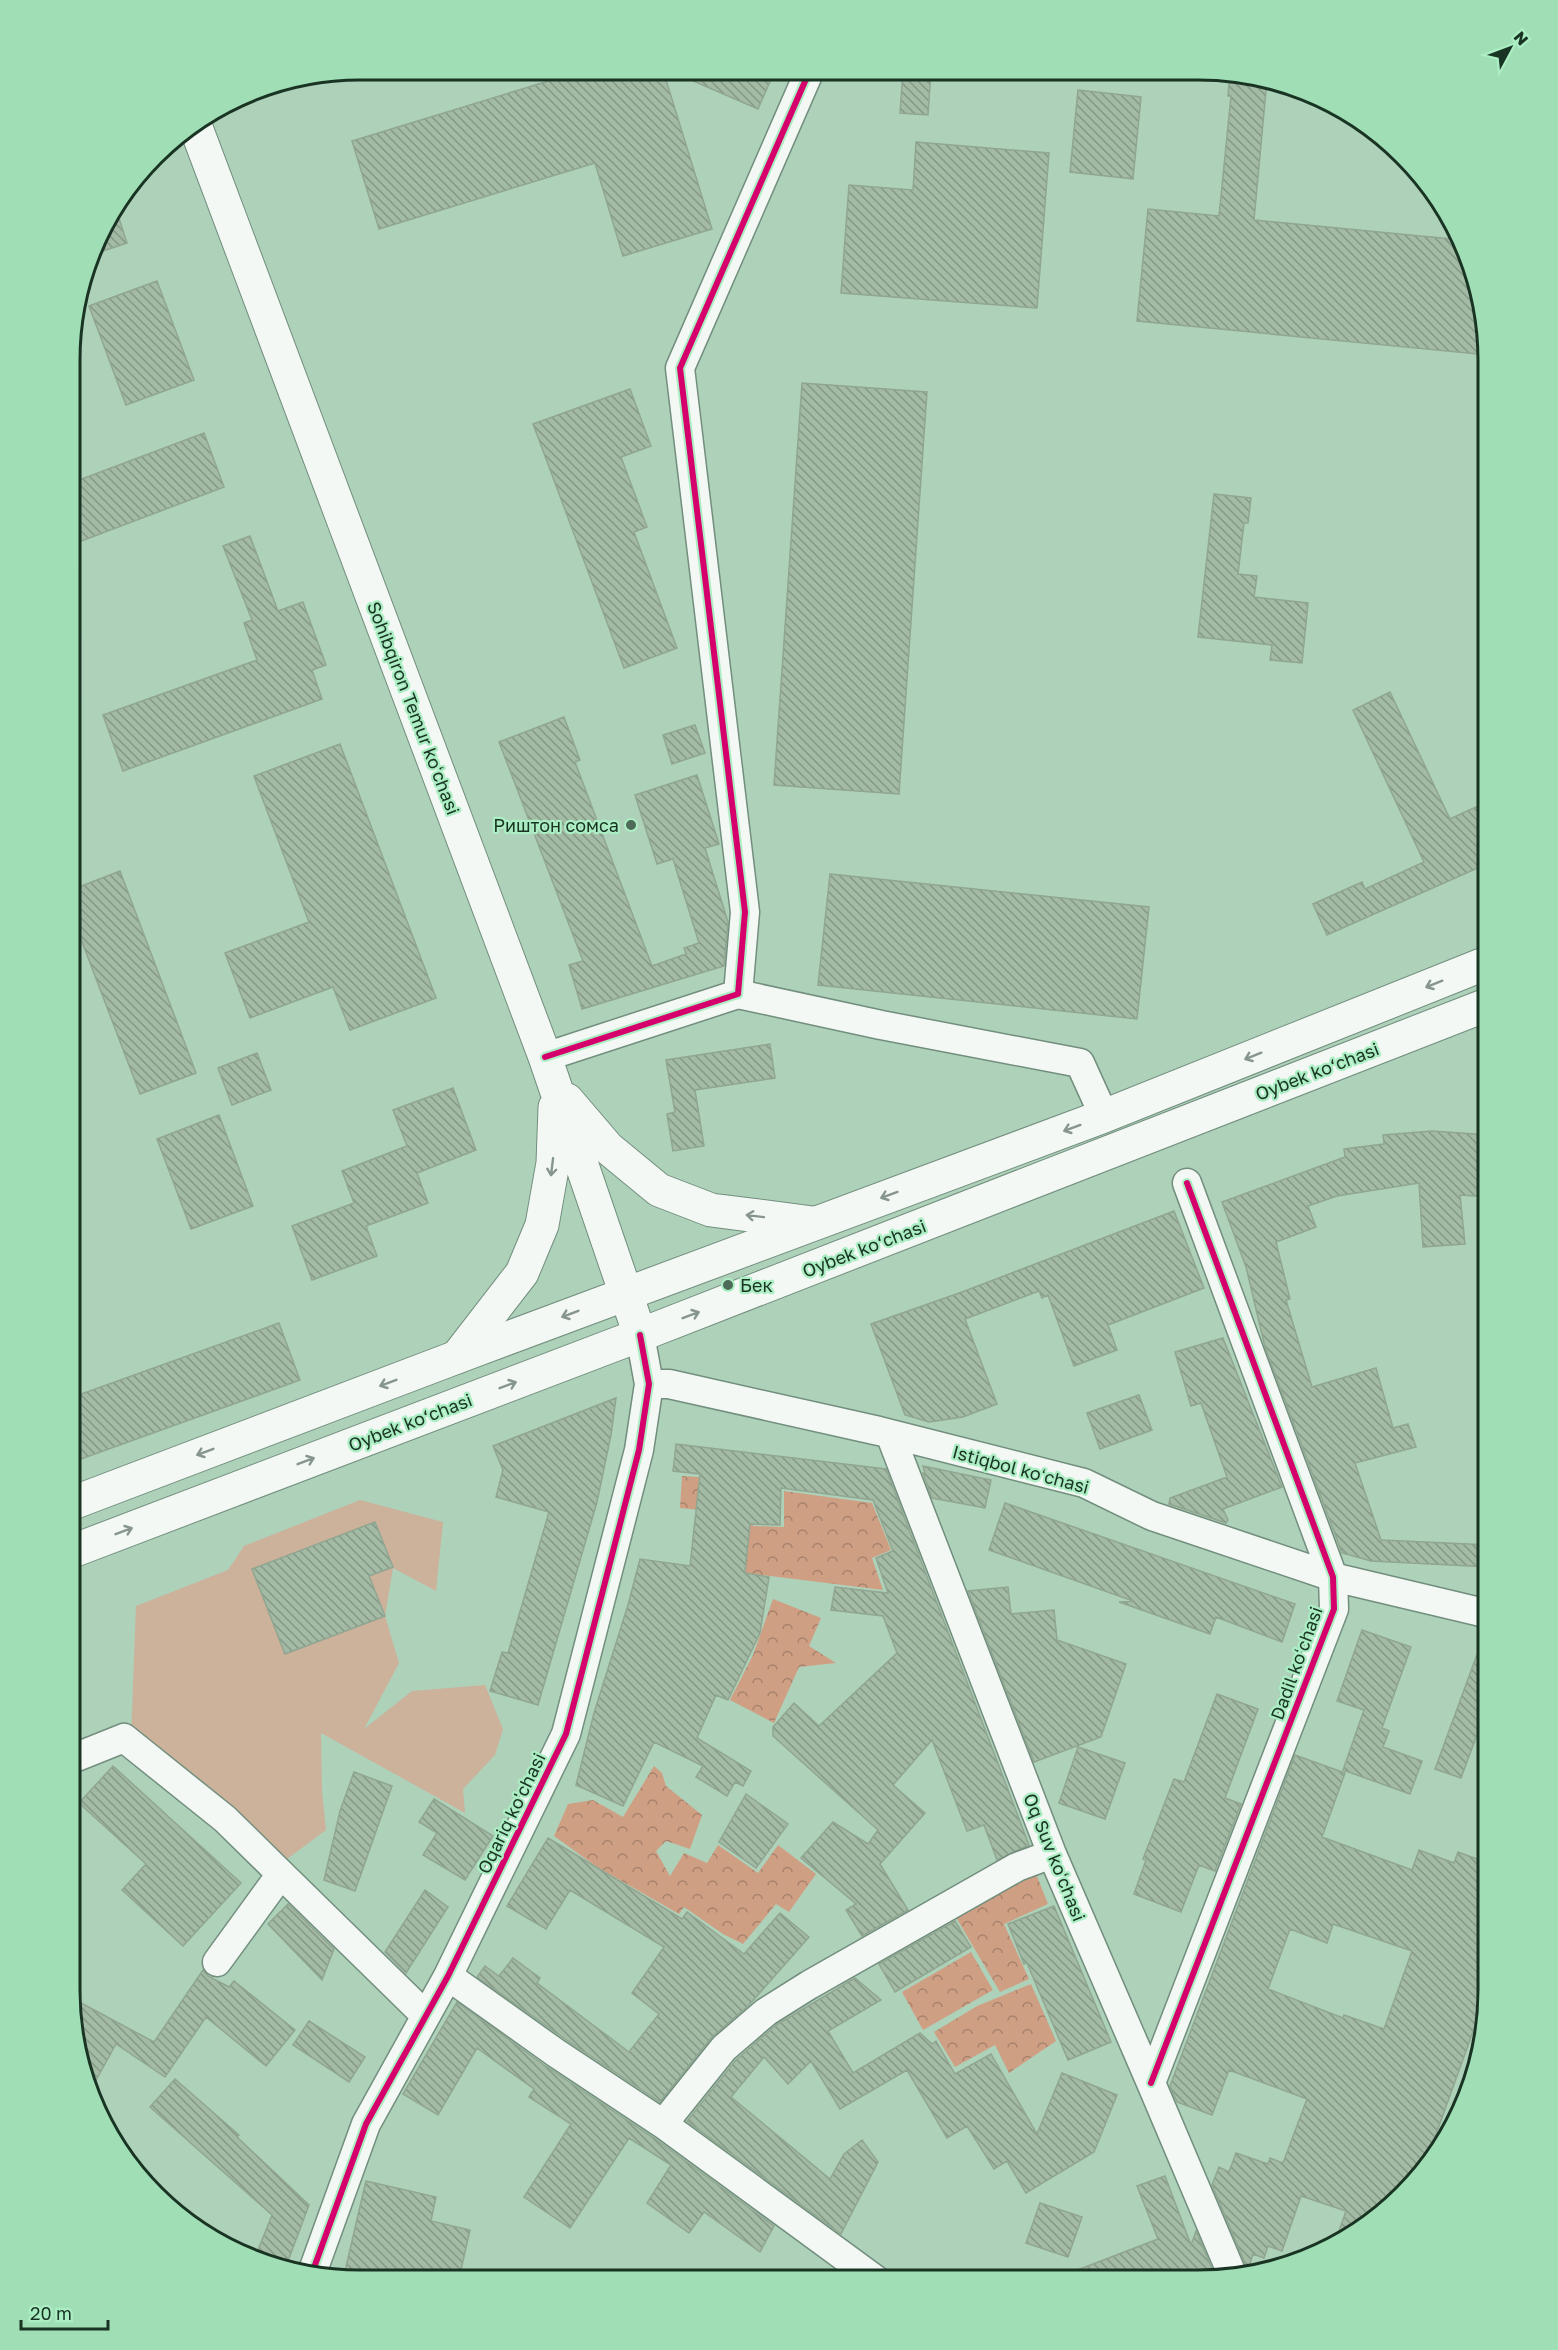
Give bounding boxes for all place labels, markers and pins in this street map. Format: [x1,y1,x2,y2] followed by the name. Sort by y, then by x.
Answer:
[493,814,619,836] place label: Риштон сомса
[624,818,638,832] marker: Риштон сомса
[740,1274,773,1296] place label: Бек
[721,1278,735,1292] marker: Бек

